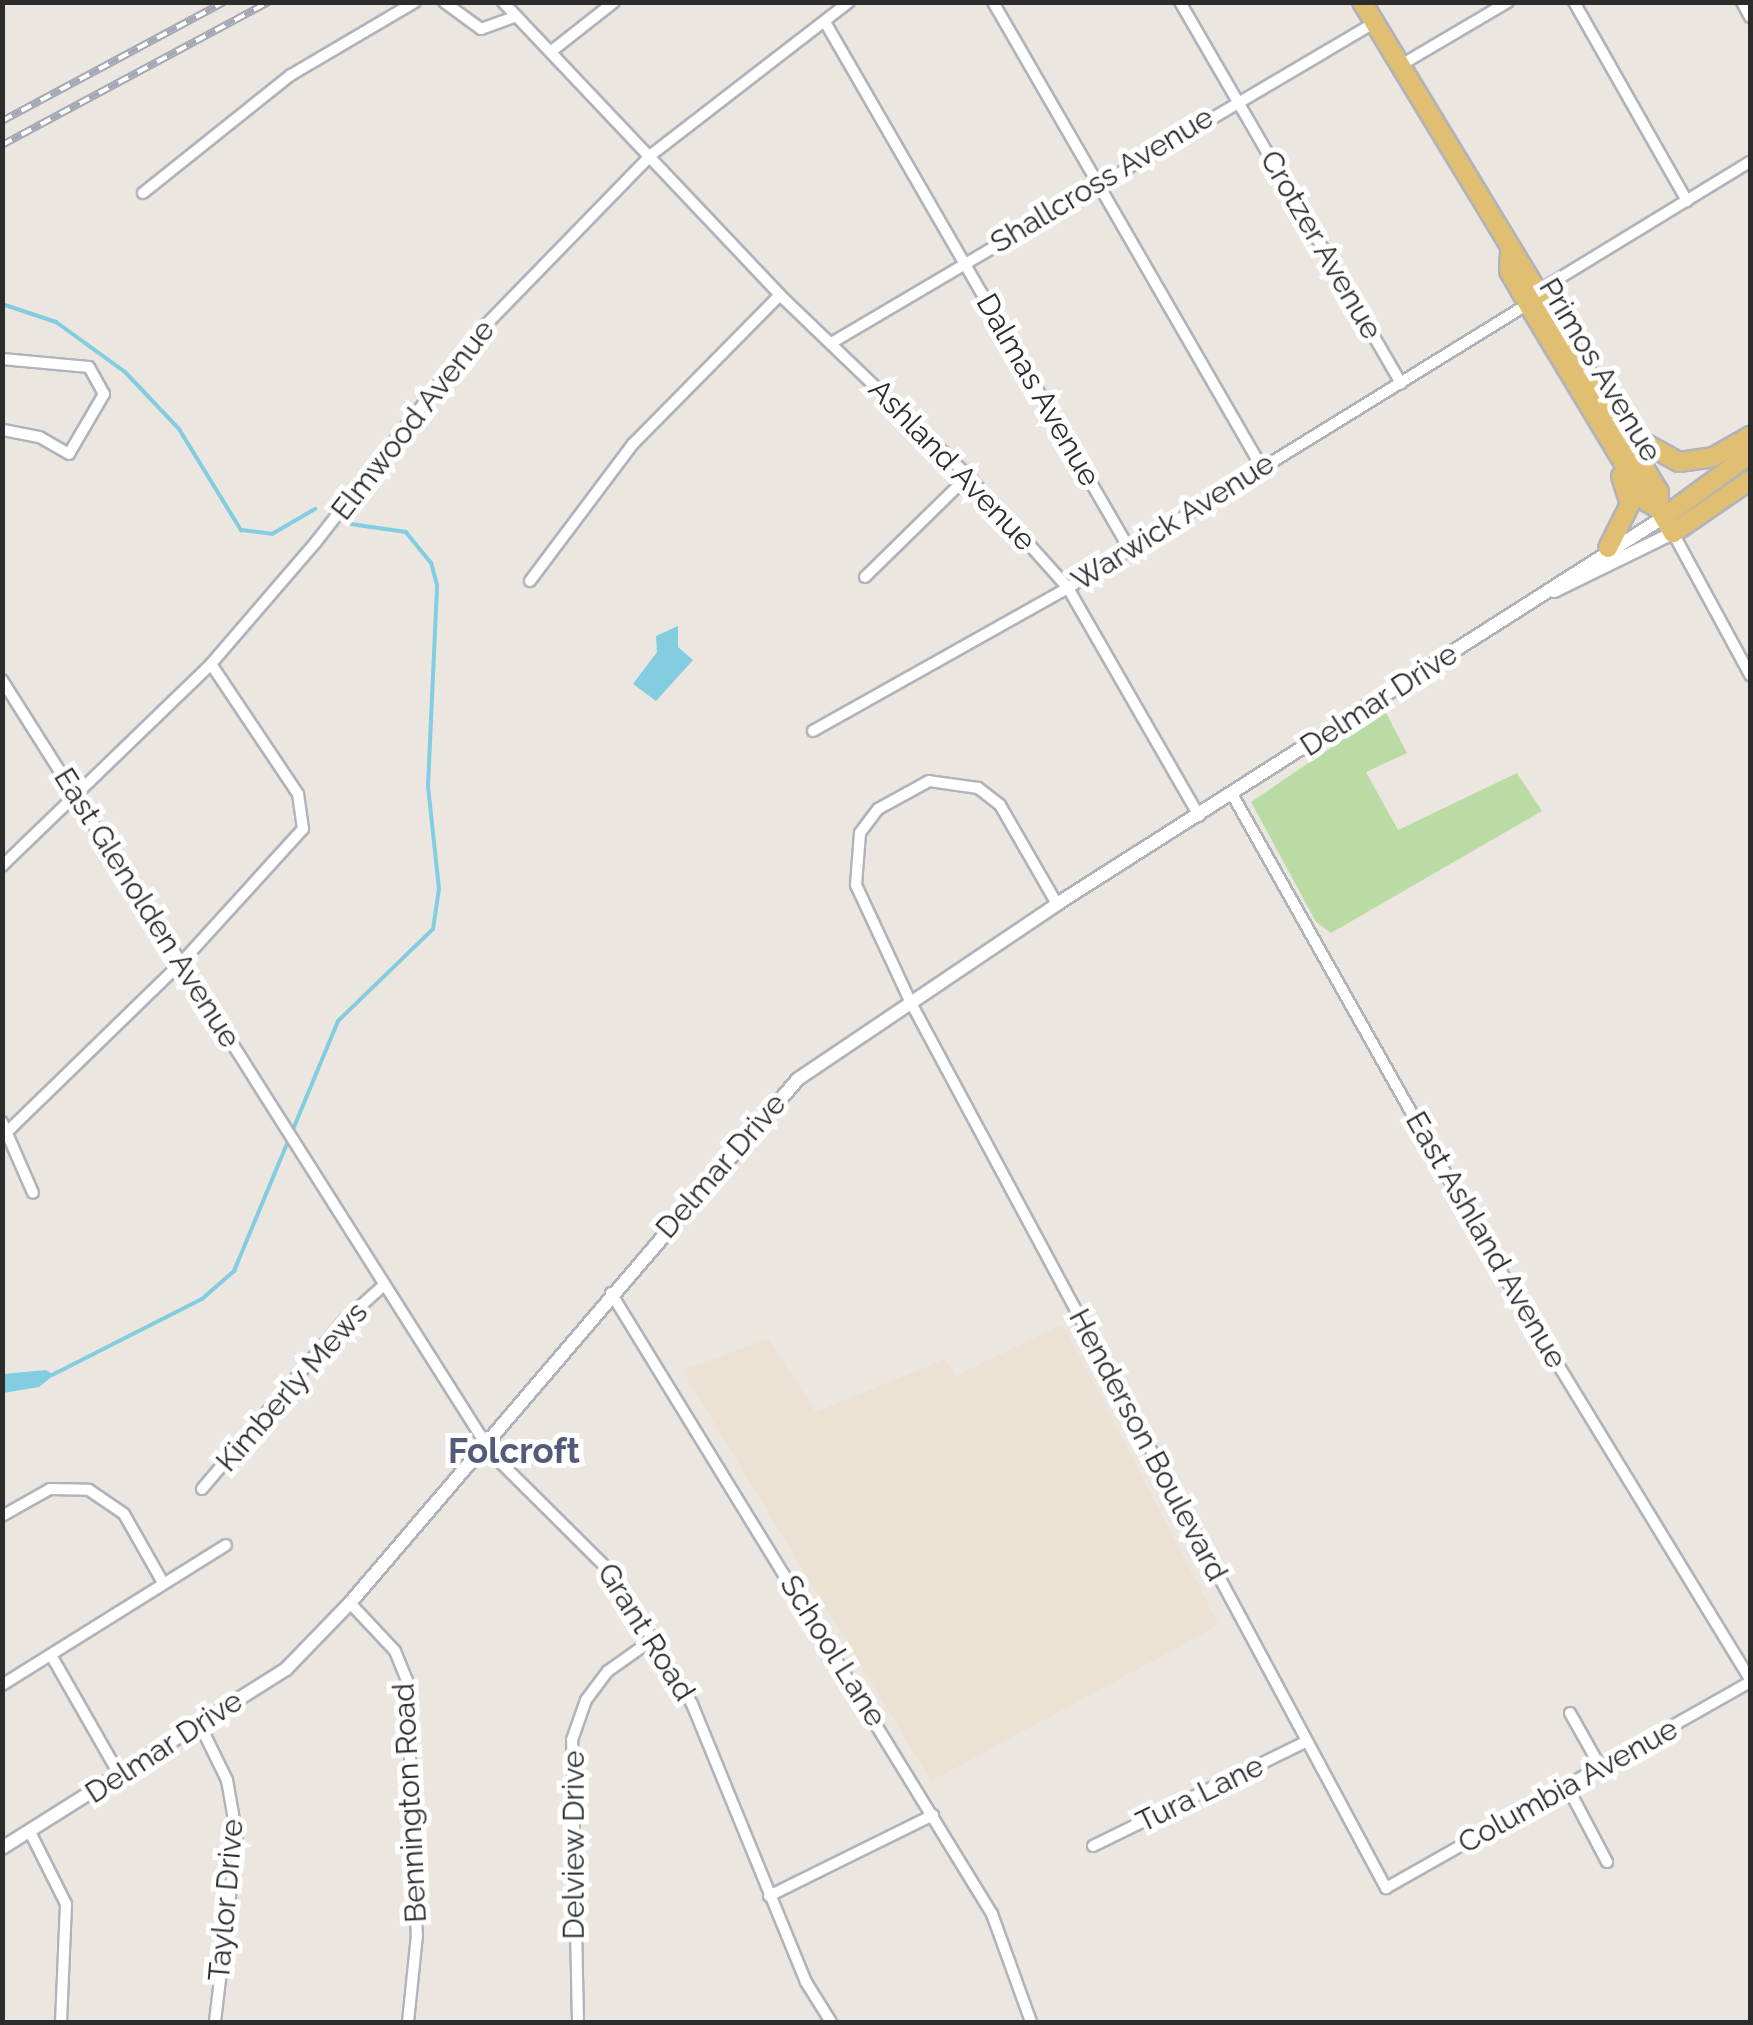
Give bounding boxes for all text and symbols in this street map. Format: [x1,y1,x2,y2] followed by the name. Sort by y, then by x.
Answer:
[984,99,1220,261] street label: Shallcross Avenue
[1252,143,1390,347] street label: Crotzer Avenue
[1531,271,1669,469] street label: Primos Avenue
[968,287,1108,493] street label: Dalmas Avenue
[323,312,503,528] street label: Elmwood Avenue
[861,371,1043,559] street label: Ashland Avenue
[1065,445,1281,599] street label: Warwick Avenue
[1293,636,1465,764] street label: Delmar Drive
[46,761,248,1055] street label: East Glenolden Avenue
[648,1086,794,1246] street label: Delmar Drive
[1397,1104,1575,1376] street label: East Ashland Avenue
[208,1295,376,1479] street label: Kimberly Mews
[1061,1303,1235,1587] street label: Henderson Boulevard
[448,1430,580,1472] district label: Folcroft
[590,1557,702,1707] street label: Grant Road
[772,1568,894,1734] street label: School Lane
[386,1682,434,1924] street label: Bennington Road
[78,1683,250,1811] street label: Delmar Drive
[1452,1711,1684,1861] street label: Columbia Avenue
[1131,1748,1269,1840] street label: Tura Lane
[556,1750,592,1940] street label: Delview Drive
[201,1817,251,1983] street label: Taylor Drive

